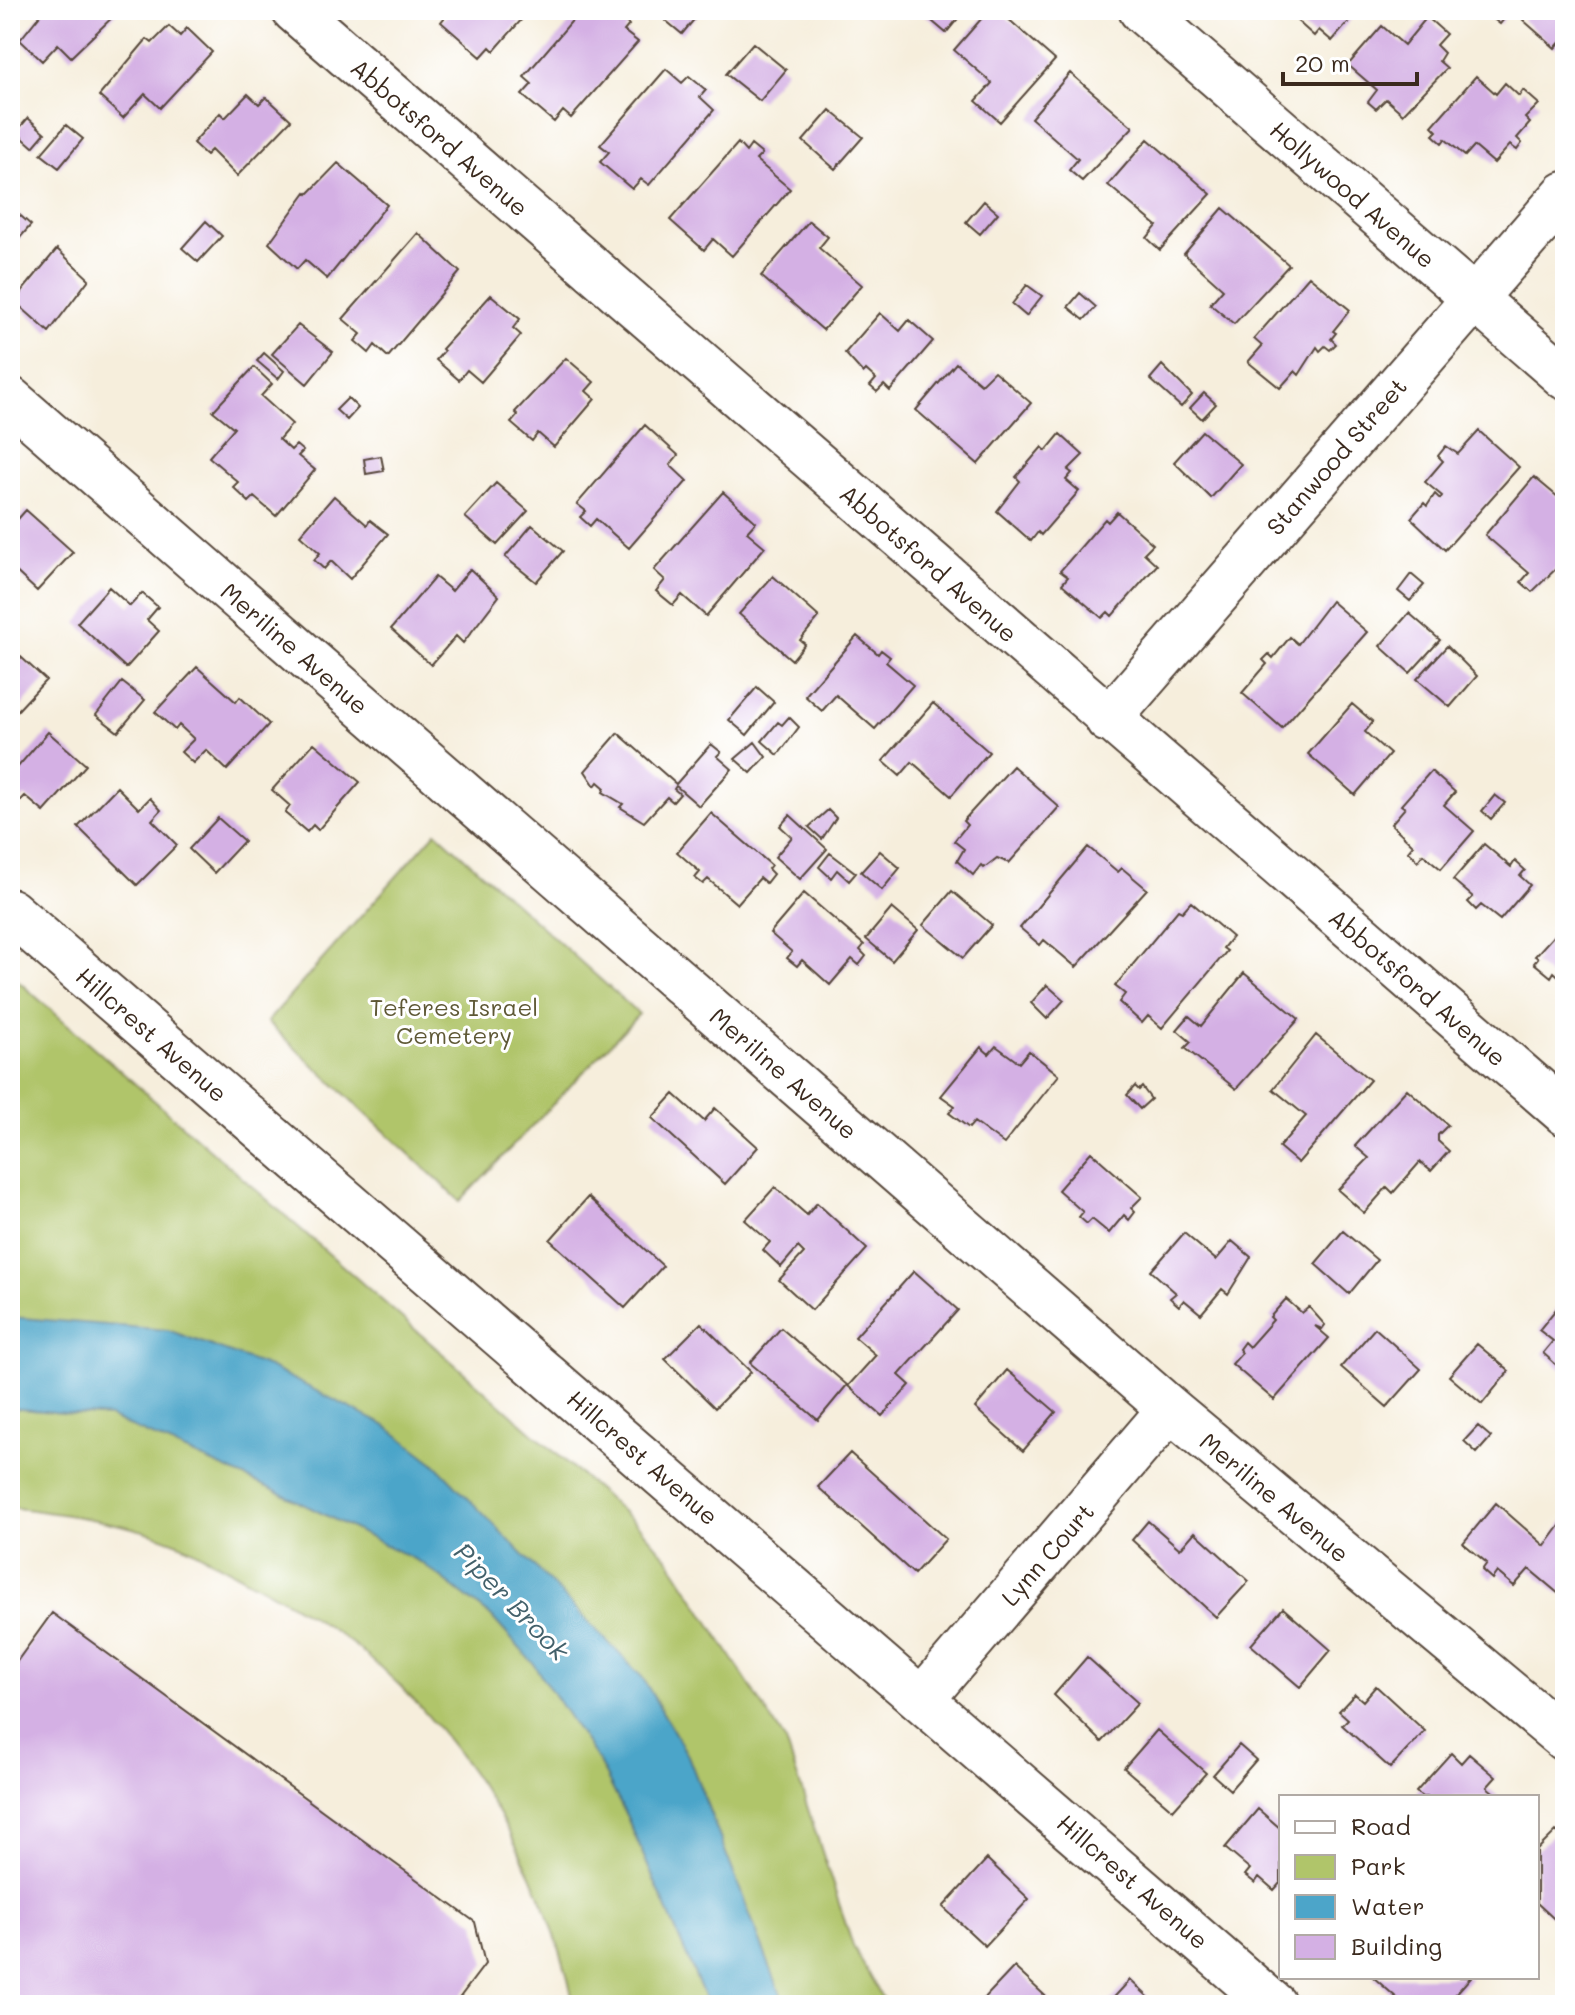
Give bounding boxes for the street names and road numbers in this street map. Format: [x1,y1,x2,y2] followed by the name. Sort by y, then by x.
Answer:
[345,51,535,223] street label: Abbotsford Avenue
[1264,114,1442,274] street label: Hollywood Avenue
[1259,371,1413,541] street label: Stanwood Street
[834,477,1024,649] street label: Abbotsford Avenue
[215,575,375,721] street label: Meriline Avenue
[1323,901,1513,1073] street label: Abbotsford Avenue
[70,960,234,1108] street label: Hillcrest Avenue
[704,1000,864,1146] street label: Meriline Avenue
[561,1383,725,1531] street label: Hillcrest Avenue
[1194,1425,1356,1569] street label: Meriline Avenue
[994,1496,1100,1612] street label: Lynn Court
[1051,1807,1215,1955] street label: Hillcrest Avenue

